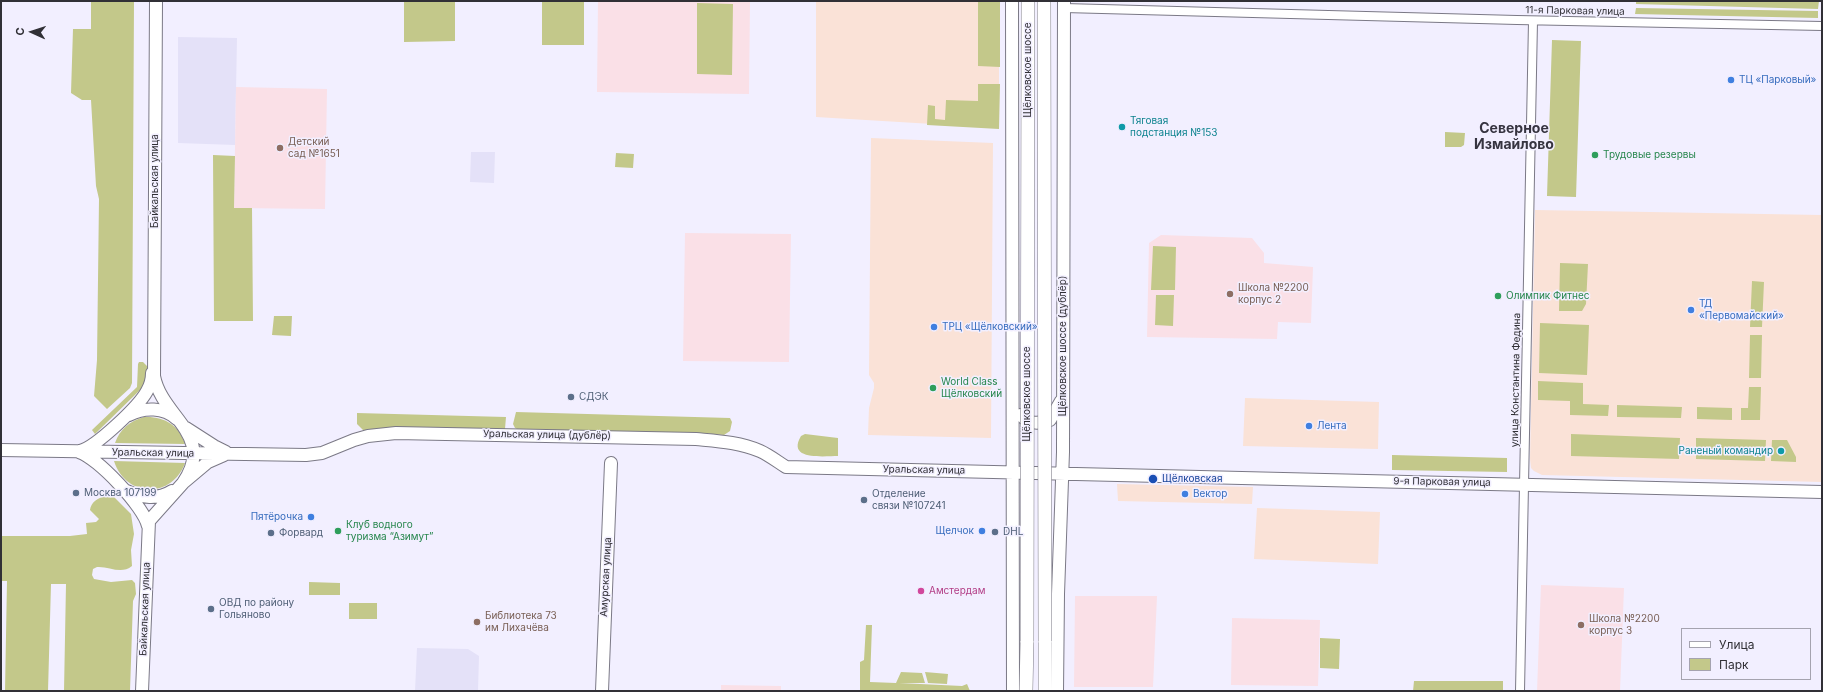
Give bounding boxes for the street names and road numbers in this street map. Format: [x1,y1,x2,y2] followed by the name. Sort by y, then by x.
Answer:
[1525,4,1625,18] street label: 11-я Парковая улица
[1022,22,1034,118] street label: Щёлковское шоссе
[149,134,161,228] street label: Байкальская улица
[1057,276,1069,416] street label: Щёлковское шоссе (дублёр)
[1509,313,1523,447] street label: улица Константина Федина
[1021,346,1033,442] street label: Щёлковское шоссе
[483,428,611,442] street label: Уральская улица (дублёр)
[112,446,194,460] street label: Уральская улица
[883,463,965,477] street label: Уральская улица
[1393,475,1491,489] street label: 9-я Парковая улица
[598,537,614,617] street label: Амурская улица
[137,562,153,656] street label: Байкальская улица

